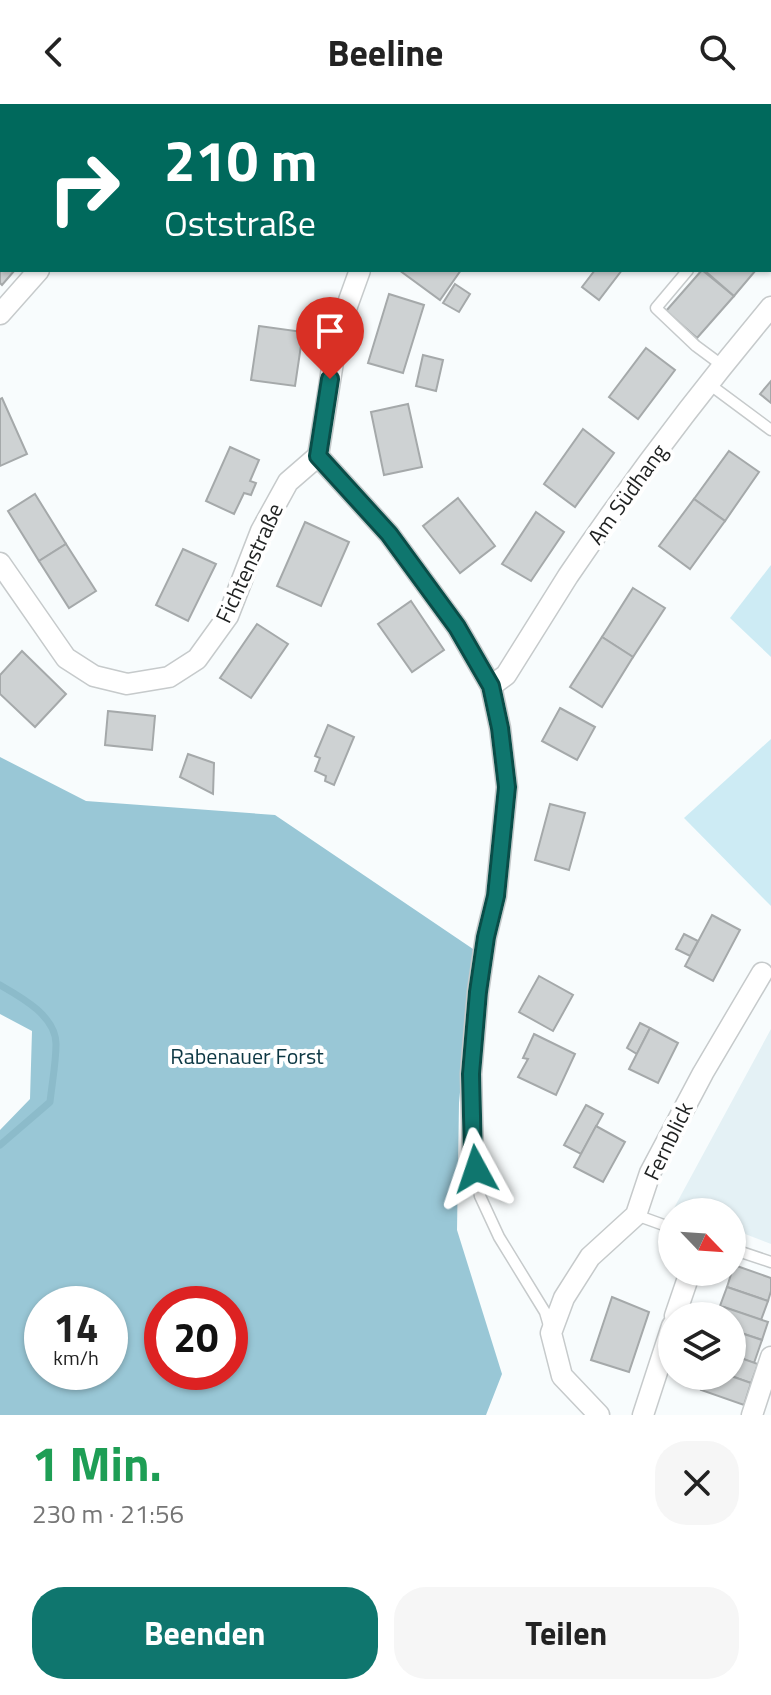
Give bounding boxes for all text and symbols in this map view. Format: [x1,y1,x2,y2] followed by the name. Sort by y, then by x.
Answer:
[328,25,443,80] text: Beeline
[32,30,76,74] icon: back
[695,30,739,74] icon: search
[164,118,317,203] text: 210 m
[32,136,136,240] icon: right
[164,195,316,250] text: Oststraße
[296,297,364,379] pin
[308,309,352,353] icon: arrive
[579,436,675,552] street label: Am Südhang
[206,497,292,629] street label: Fichtenstraße
[170,1039,324,1073] park label: Rabenauer Forst
[634,1096,702,1186] street label: Fernblick
[434,1127,518,1211] position arrow
[658,1198,746,1286] north arrow
[658,1198,746,1390] map controls
[144,1286,248,1390] speed limit sign: 20
[54,1297,98,1358] text: 14
[658,1302,746,1390] button: layers
[53,1342,99,1373] text: km/h
[32,1427,162,1500] text: 1 Min.
[655,1441,739,1525] button: close
[32,1494,184,1533] text: 230 m · 21:56
[32,1587,378,1679] button: Beenden
[394,1587,739,1679] button: Teilen

